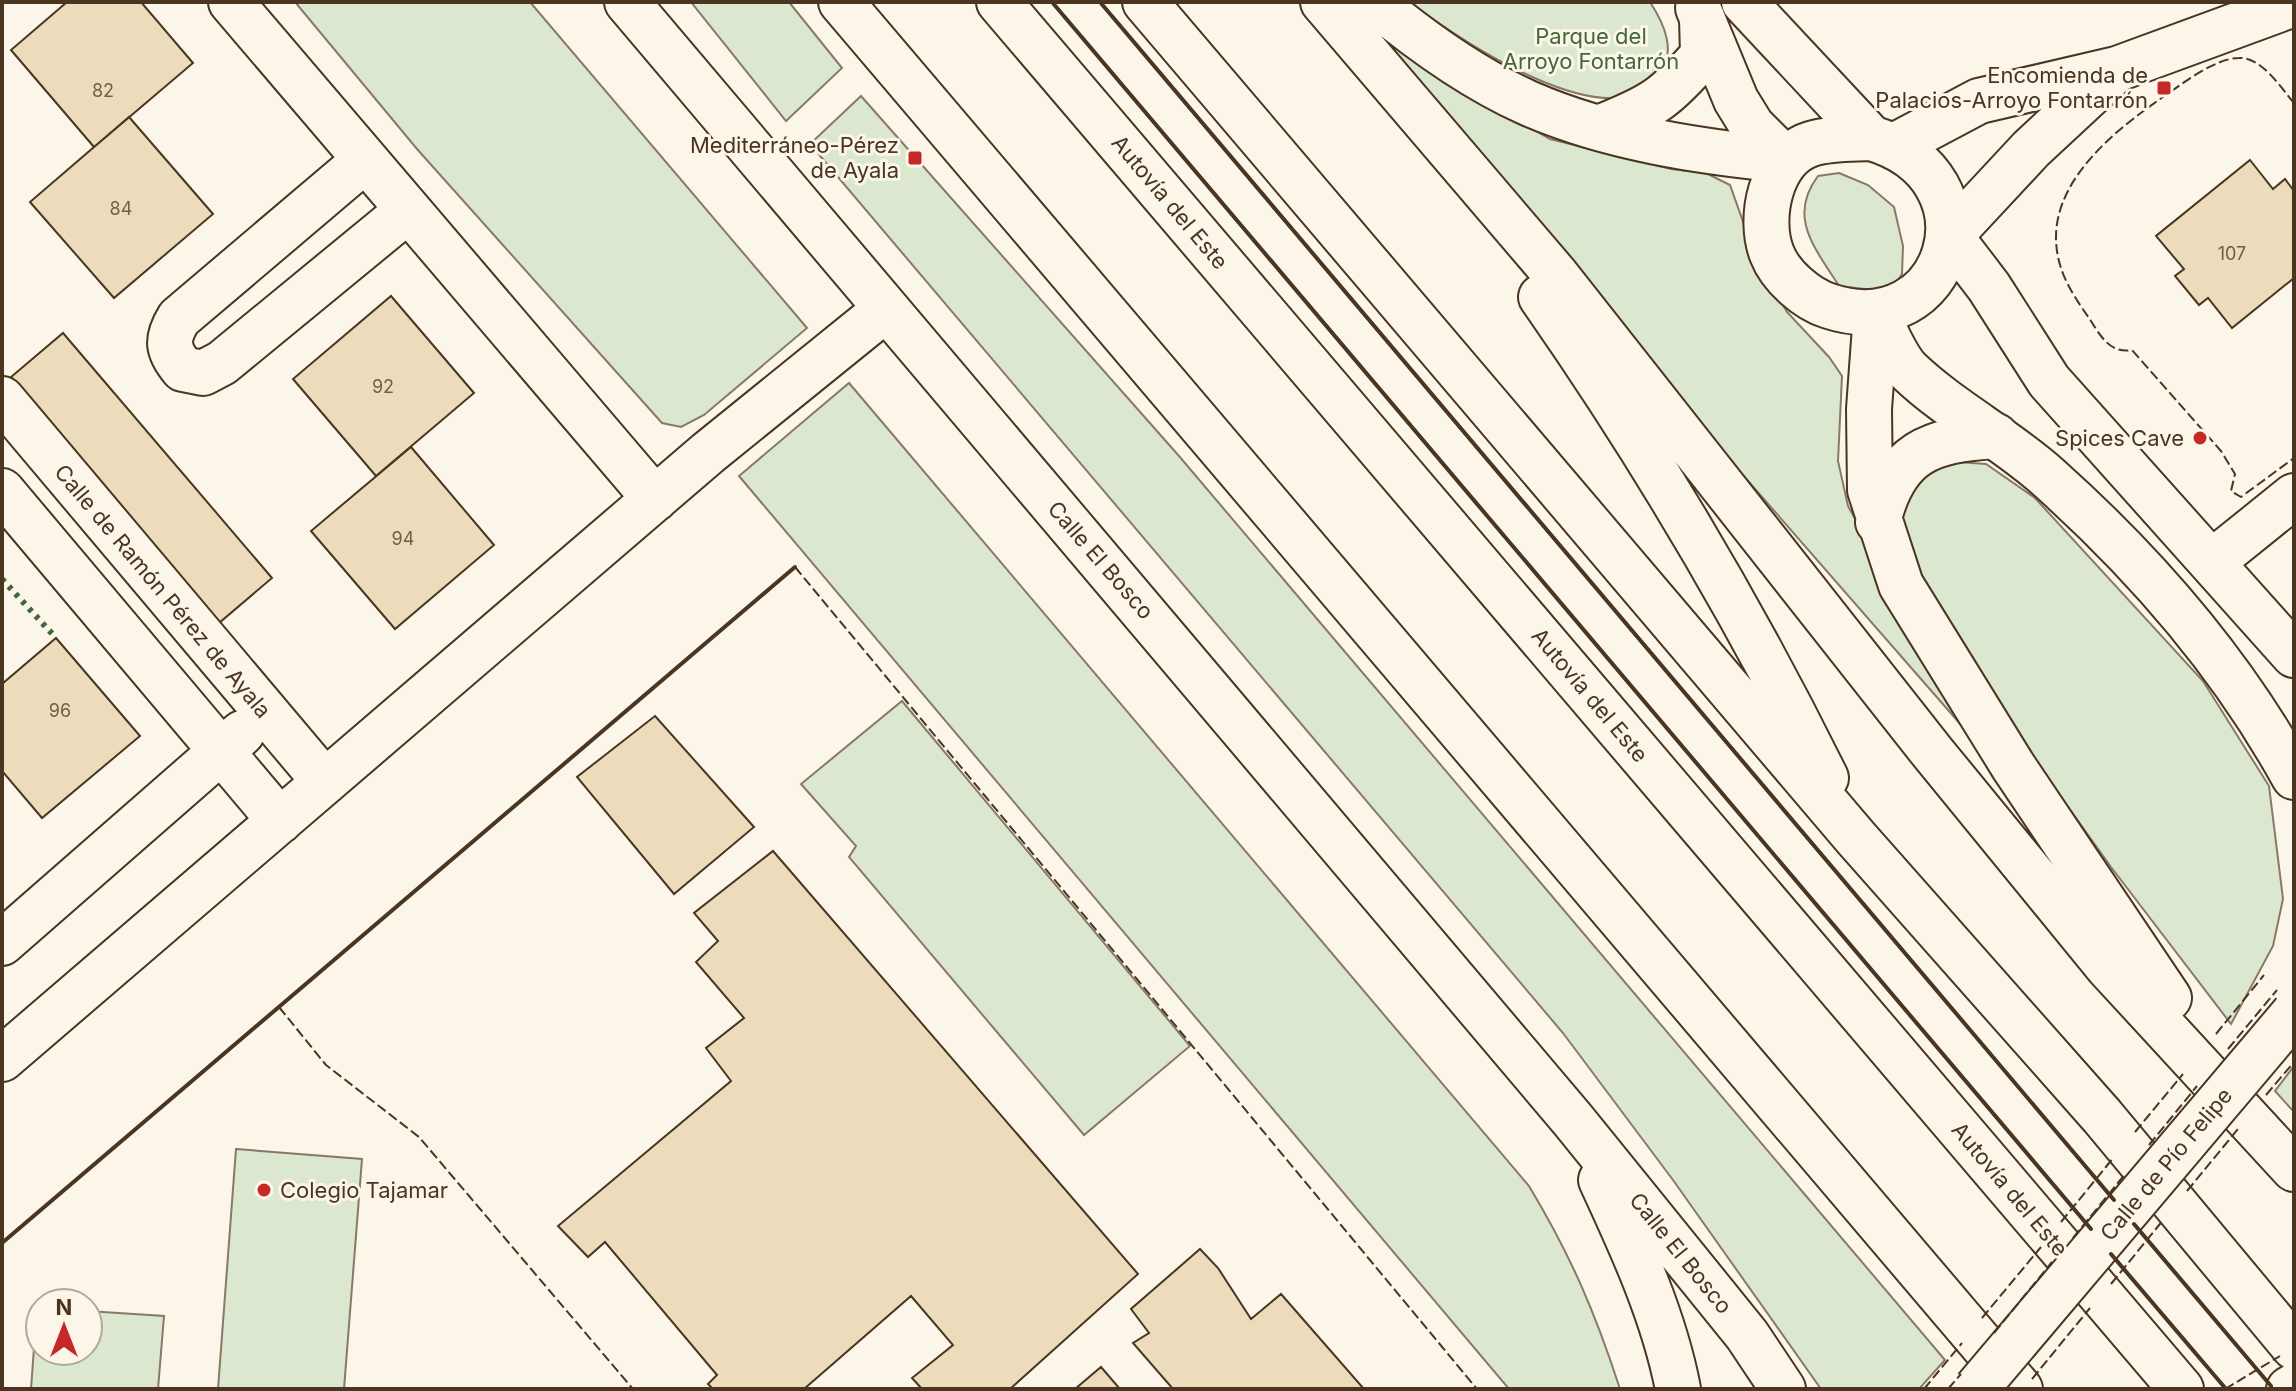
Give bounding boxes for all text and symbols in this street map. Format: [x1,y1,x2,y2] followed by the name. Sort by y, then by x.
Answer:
[1503,23,1679,74] park label: Parque del Arroyo Fontarrón
[1875,62,2148,113] place label: Encomienda de Palacios-Arroyo Fontarrón
[2155,79,2173,97] marker: Encomienda de Palacios-Arroyo Fontarrón
[92,80,114,101] house number: 82
[1106,130,1234,274] street label: Autovía del Este
[690,132,899,183] place label: Mediterráneo-Pérez de Ayala
[906,149,924,167] marker: Mediterráneo-Pérez de Ayala
[110,198,132,219] house number: 84
[2218,243,2246,264] house number: 107
[372,376,394,397] house number: 92
[2055,425,2184,451] place label: Spices Cave
[2191,429,2209,447] marker: Spices Cave
[49,459,277,723] street label: Calle de Ramón Pérez de Ayala
[1043,496,1159,624] street label: Calle El Bosco
[392,528,414,549] house number: 94
[1526,623,1654,767] street label: Autovía del Este
[49,700,71,721] house number: 96
[2095,1082,2237,1246] street label: Calle de Pío Felipe
[1946,1117,2074,1261] street label: Autovía del Este
[280,1177,448,1203] place label: Colegio Tajamar
[255,1181,273,1199] marker: Colegio Tajamar
[1624,1187,1738,1319] street label: Calle El Bosco
[24,1287,104,1367] north arrow
[56,1294,72,1320] text: N

